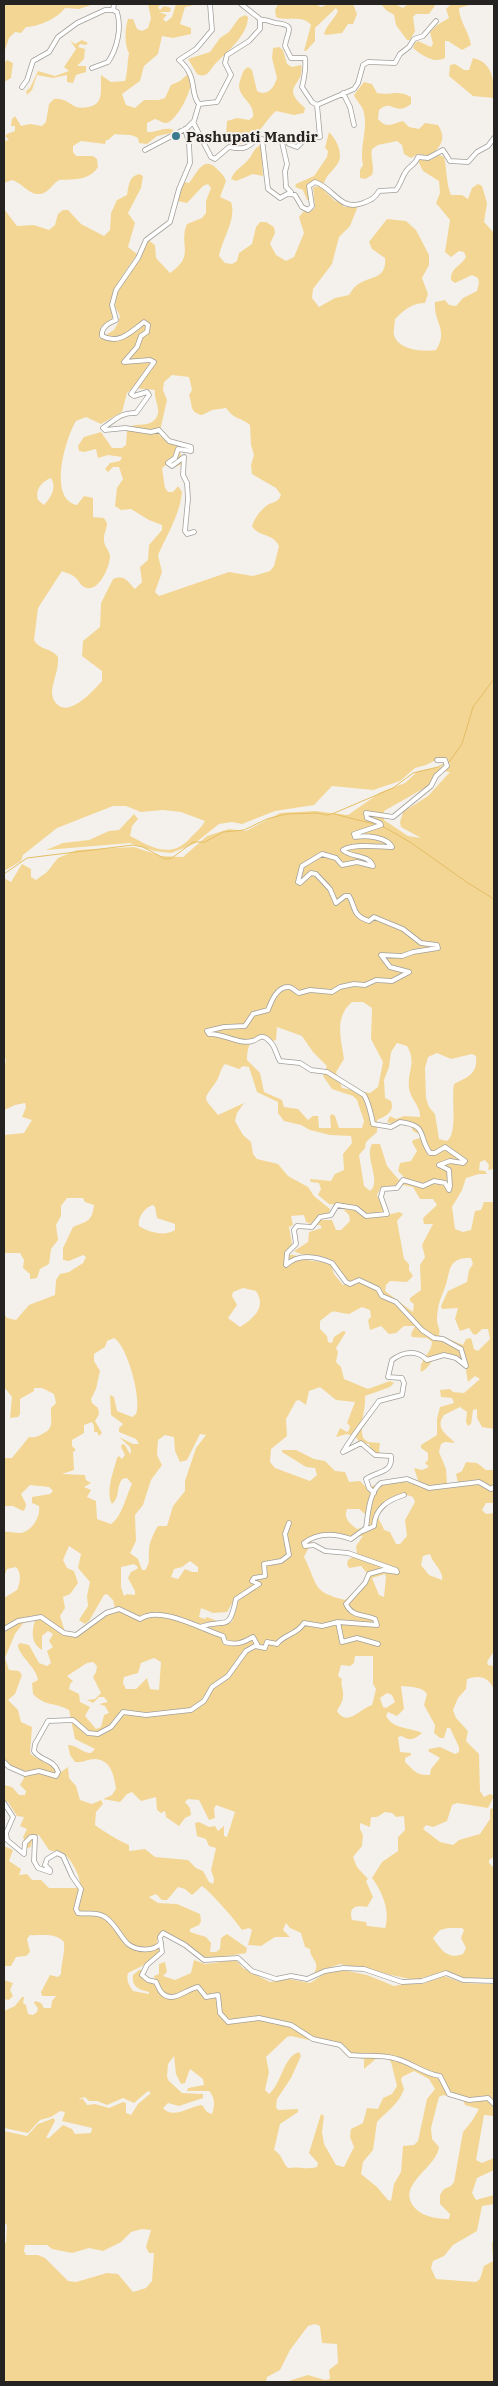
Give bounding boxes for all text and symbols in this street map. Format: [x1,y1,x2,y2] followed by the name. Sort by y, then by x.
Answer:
[186,127,319,146] place label: Pashupati Mandir
[170,130,182,142] marker: Pashupati Mandir

